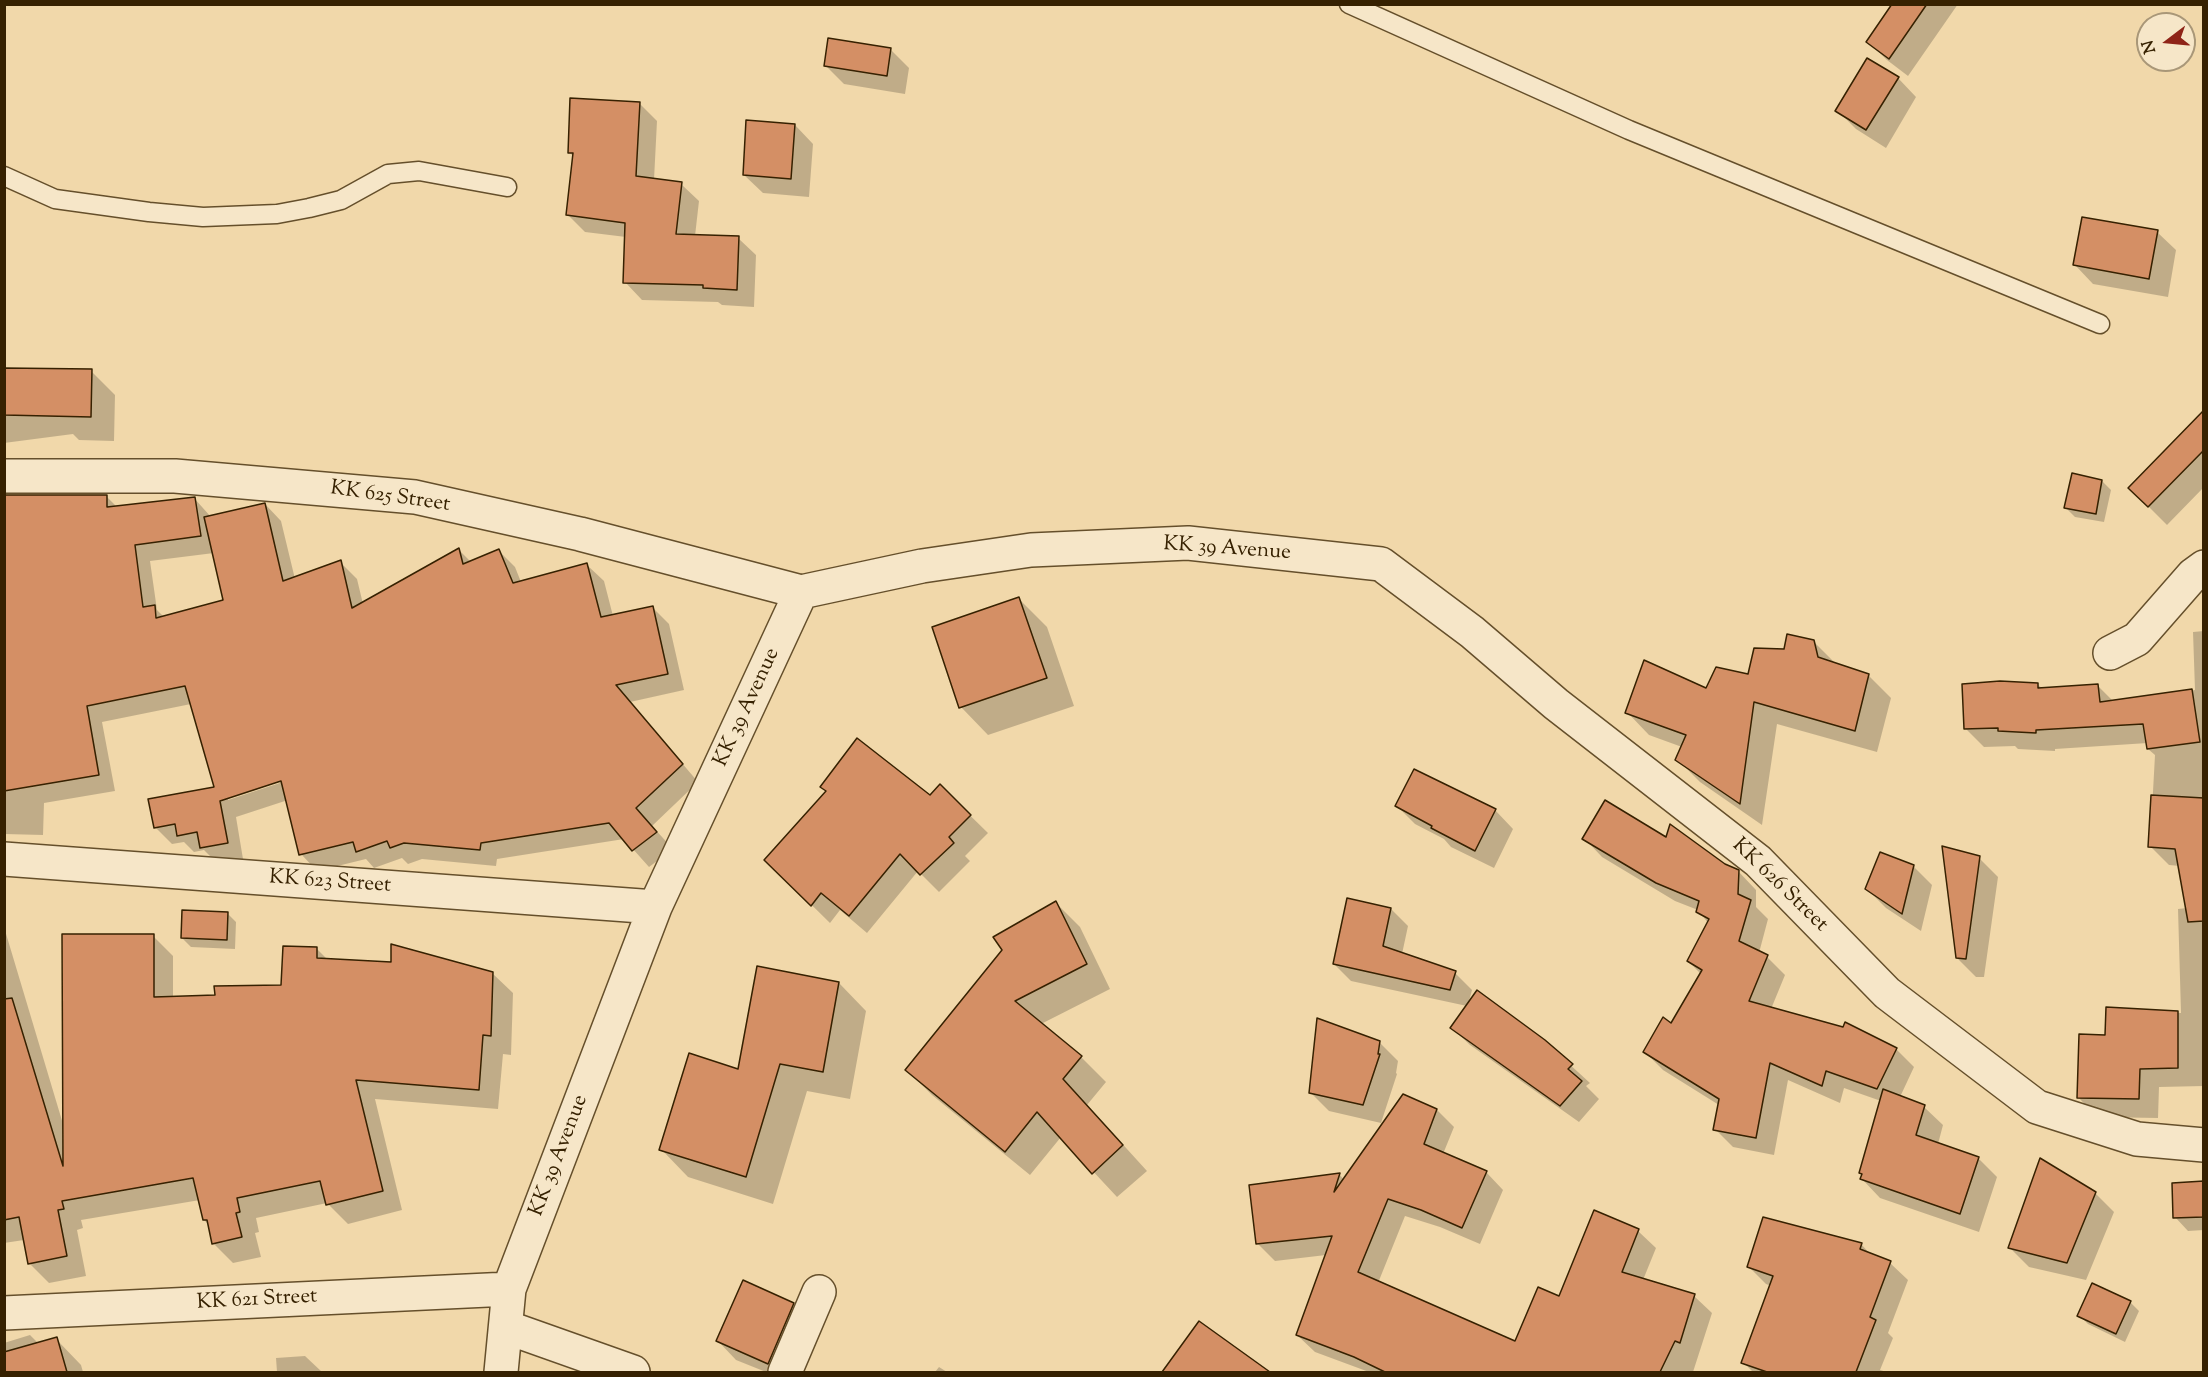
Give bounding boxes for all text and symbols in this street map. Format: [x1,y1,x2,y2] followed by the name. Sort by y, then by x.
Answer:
[2136,12,2196,72] north arrow
[2137,37,2163,56] text: N
[328,477,452,519] street label: KK 625 Street
[1162,533,1292,567] street label: KK 39 Avenue
[710,645,786,771] street label: KK 39 Avenue
[1726,834,1832,938] street label: KK 626 Street
[268,866,392,900] street label: KK 623 Street
[525,1092,595,1220] street label: KK 39 Avenue
[196,1285,318,1317] street label: KK 621 Street

